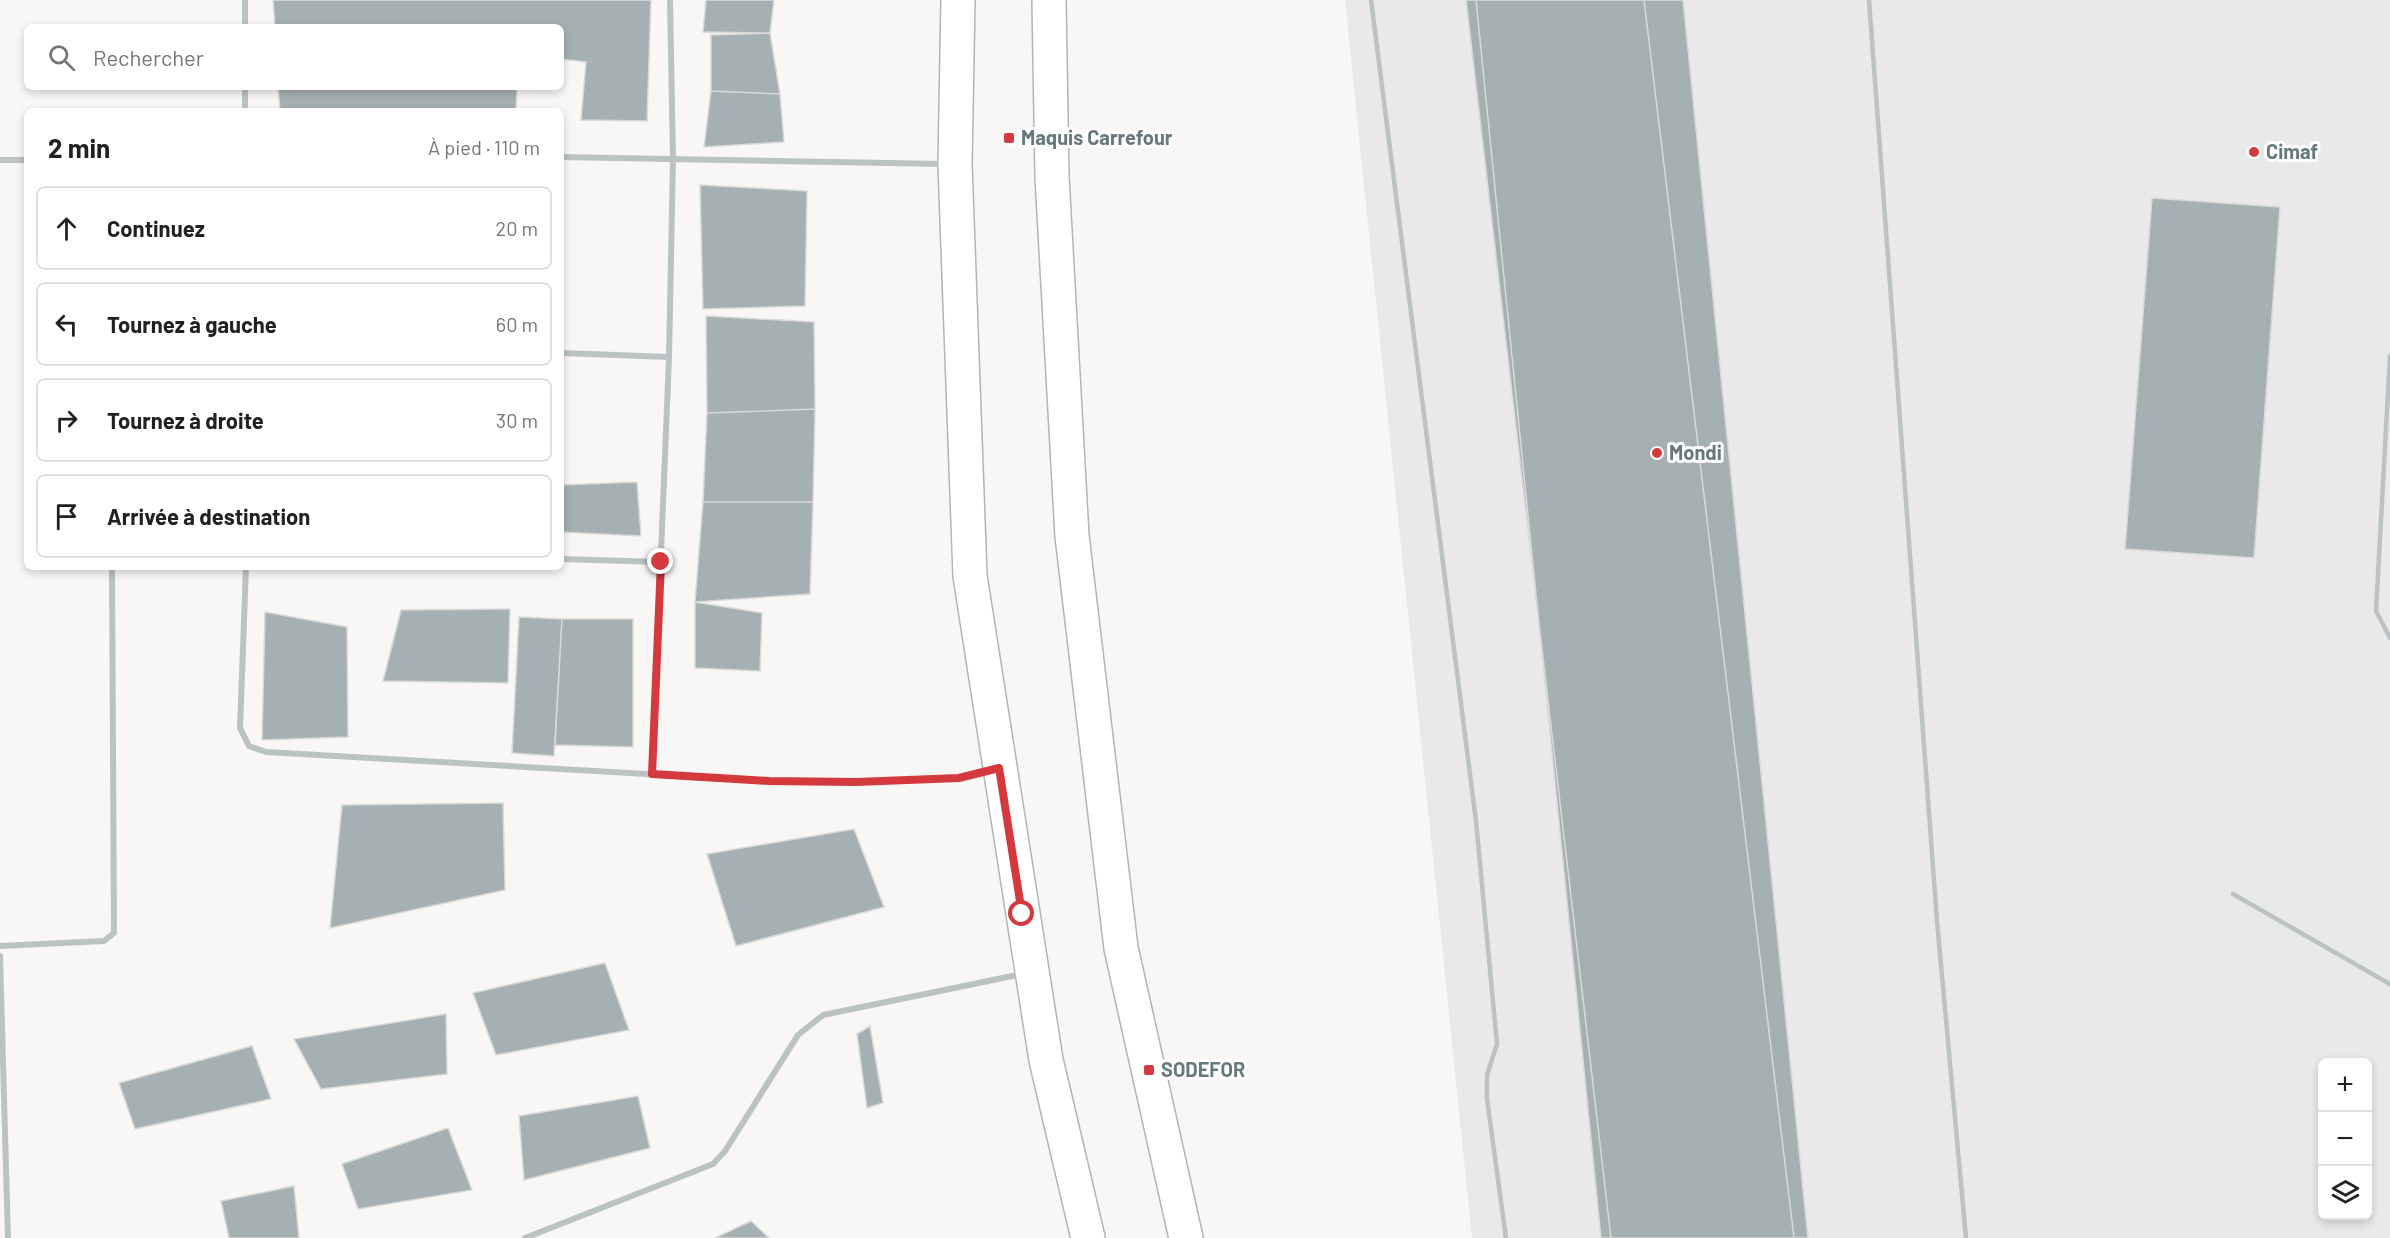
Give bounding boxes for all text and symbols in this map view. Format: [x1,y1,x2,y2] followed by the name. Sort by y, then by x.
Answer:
[24,24,564,90] search box
[45,41,78,74] icon: search
[93,44,204,70] text: Rechercher
[1021,125,1173,149] place label: Maquis Carrefour
[1002,131,1016,145] marker: Maquis Carrefour
[48,132,110,163] text: 2 min
[428,135,540,159] text: À pied · 110 m
[2266,139,2318,163] place label: Cimaf
[2247,145,2261,159] marker: Cimaf
[50,212,83,245] icon: ahead
[107,215,205,241] text: Continuez
[495,216,538,240] text: 20 m
[50,308,83,341] icon: left
[107,311,277,337] text: Tournez à gauche
[496,312,538,336] text: 60 m
[50,404,83,437] icon: right
[107,407,264,433] text: Tournez à droite
[496,408,538,432] text: 30 m
[1669,440,1722,464] place label: Mondi
[1650,446,1664,460] marker: Mondi
[50,500,83,533] icon: arrive
[107,503,310,529] text: Arrivée à destination
[647,548,673,574] route end
[1008,900,1034,926] route start
[1161,1057,1245,1081] place label: SODEFOR
[2318,1058,2372,1220] map controls
[2318,1058,2372,1112] button: +
[1142,1063,1156,1077] marker: SODEFOR
[2318,1112,2372,1166] button: −
[2318,1166,2372,1220] button: layers

